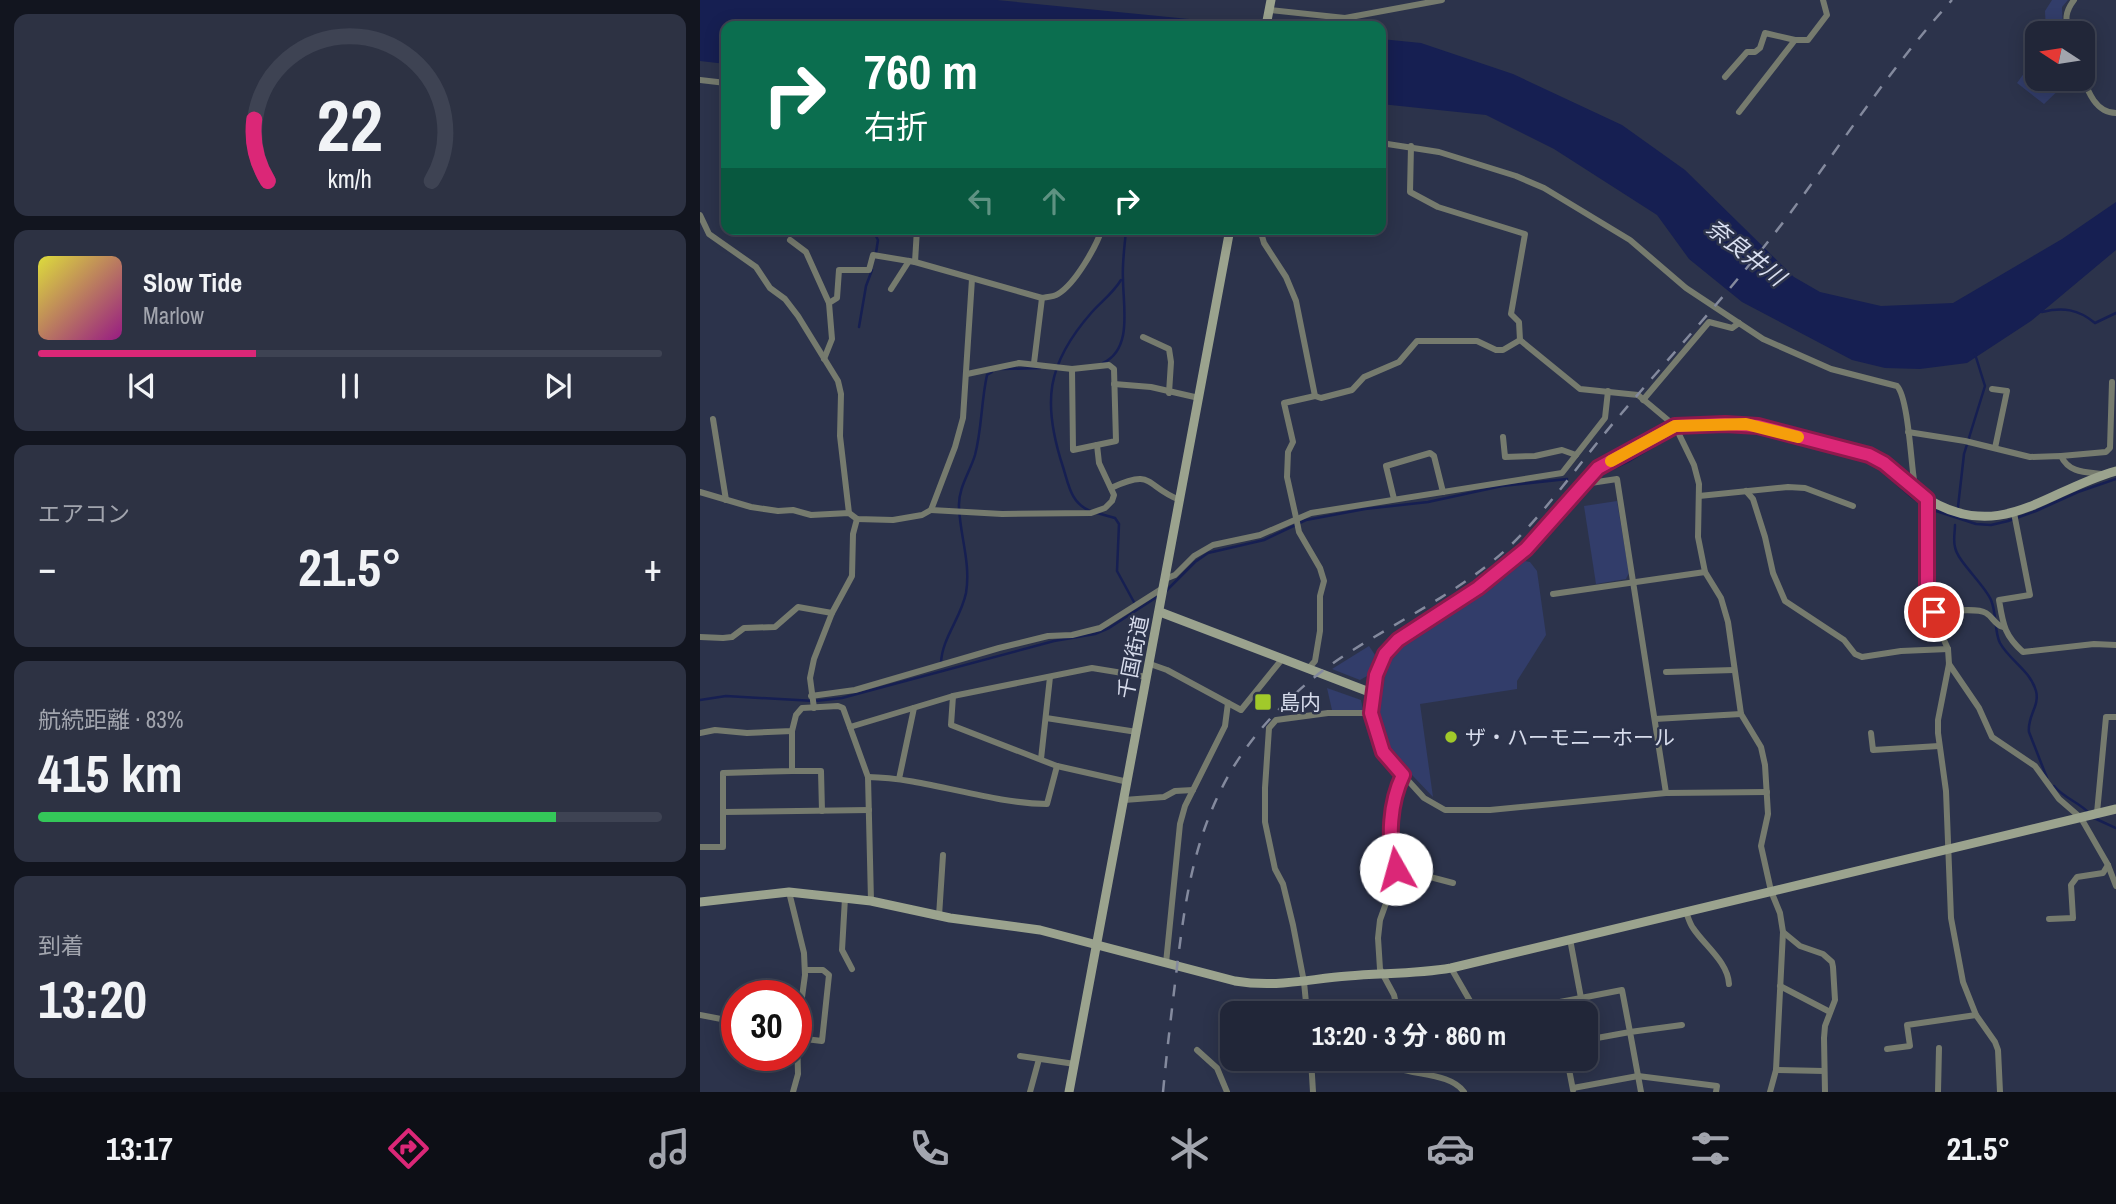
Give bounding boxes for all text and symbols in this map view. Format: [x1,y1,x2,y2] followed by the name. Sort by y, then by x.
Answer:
[2025,21,2095,91] north arrow
[2025,21,2095,91] map controls
[864,38,978,104] text: 760 m
[749,49,840,140] icon: right
[317,76,383,174] text: 22
[864,105,928,148] text: 右折
[328,162,372,196] text: km/h
[962,182,1000,220] icon: left
[1035,182,1073,220] icon: ahead
[1108,182,1146,220] icon: right
[1700,211,1794,294] water label: 奈良井川
[143,265,242,300] text: Slow Tide
[143,300,204,331] text: Marlow
[123,367,161,405] icon: previous
[331,367,369,405] icon: pause
[539,367,577,405] icon: next
[38,498,130,529] text: エアコン
[298,532,402,602] text: 21.5°
[38,542,56,593] text: −
[644,542,662,593] text: +
[1904,582,1964,642] pin
[1915,593,1953,631] icon: arrive
[1111,613,1155,701] street label: 千国街道
[1279,688,1321,717] place label: 島内
[1253,692,1273,712] marker: 島内
[38,704,183,735] text: 航続距離 · 83%
[1465,723,1675,752] place label: ザ・ハーモニーホール
[1443,729,1459,745] marker: ザ・ハーモニーホール
[38,738,183,808] text: 415 km
[1359,832,1433,906] position arrow
[38,930,84,961] text: 到着
[38,964,147,1034] text: 13:20
[721,980,812,1071] speed limit sign: 30
[1312,1018,1506,1053] text: 13:20 · 3 分 · 860 m
[384,1124,433,1173] icon: directions
[645,1124,694,1173] icon: music
[905,1124,954,1173] icon: phone
[1165,1124,1214,1173] icon: climate
[1426,1124,1475,1173] icon: car
[1686,1124,1735,1173] icon: filters
[106,1127,173,1170] text: 13:17
[1946,1127,2010,1170] text: 21.5°

